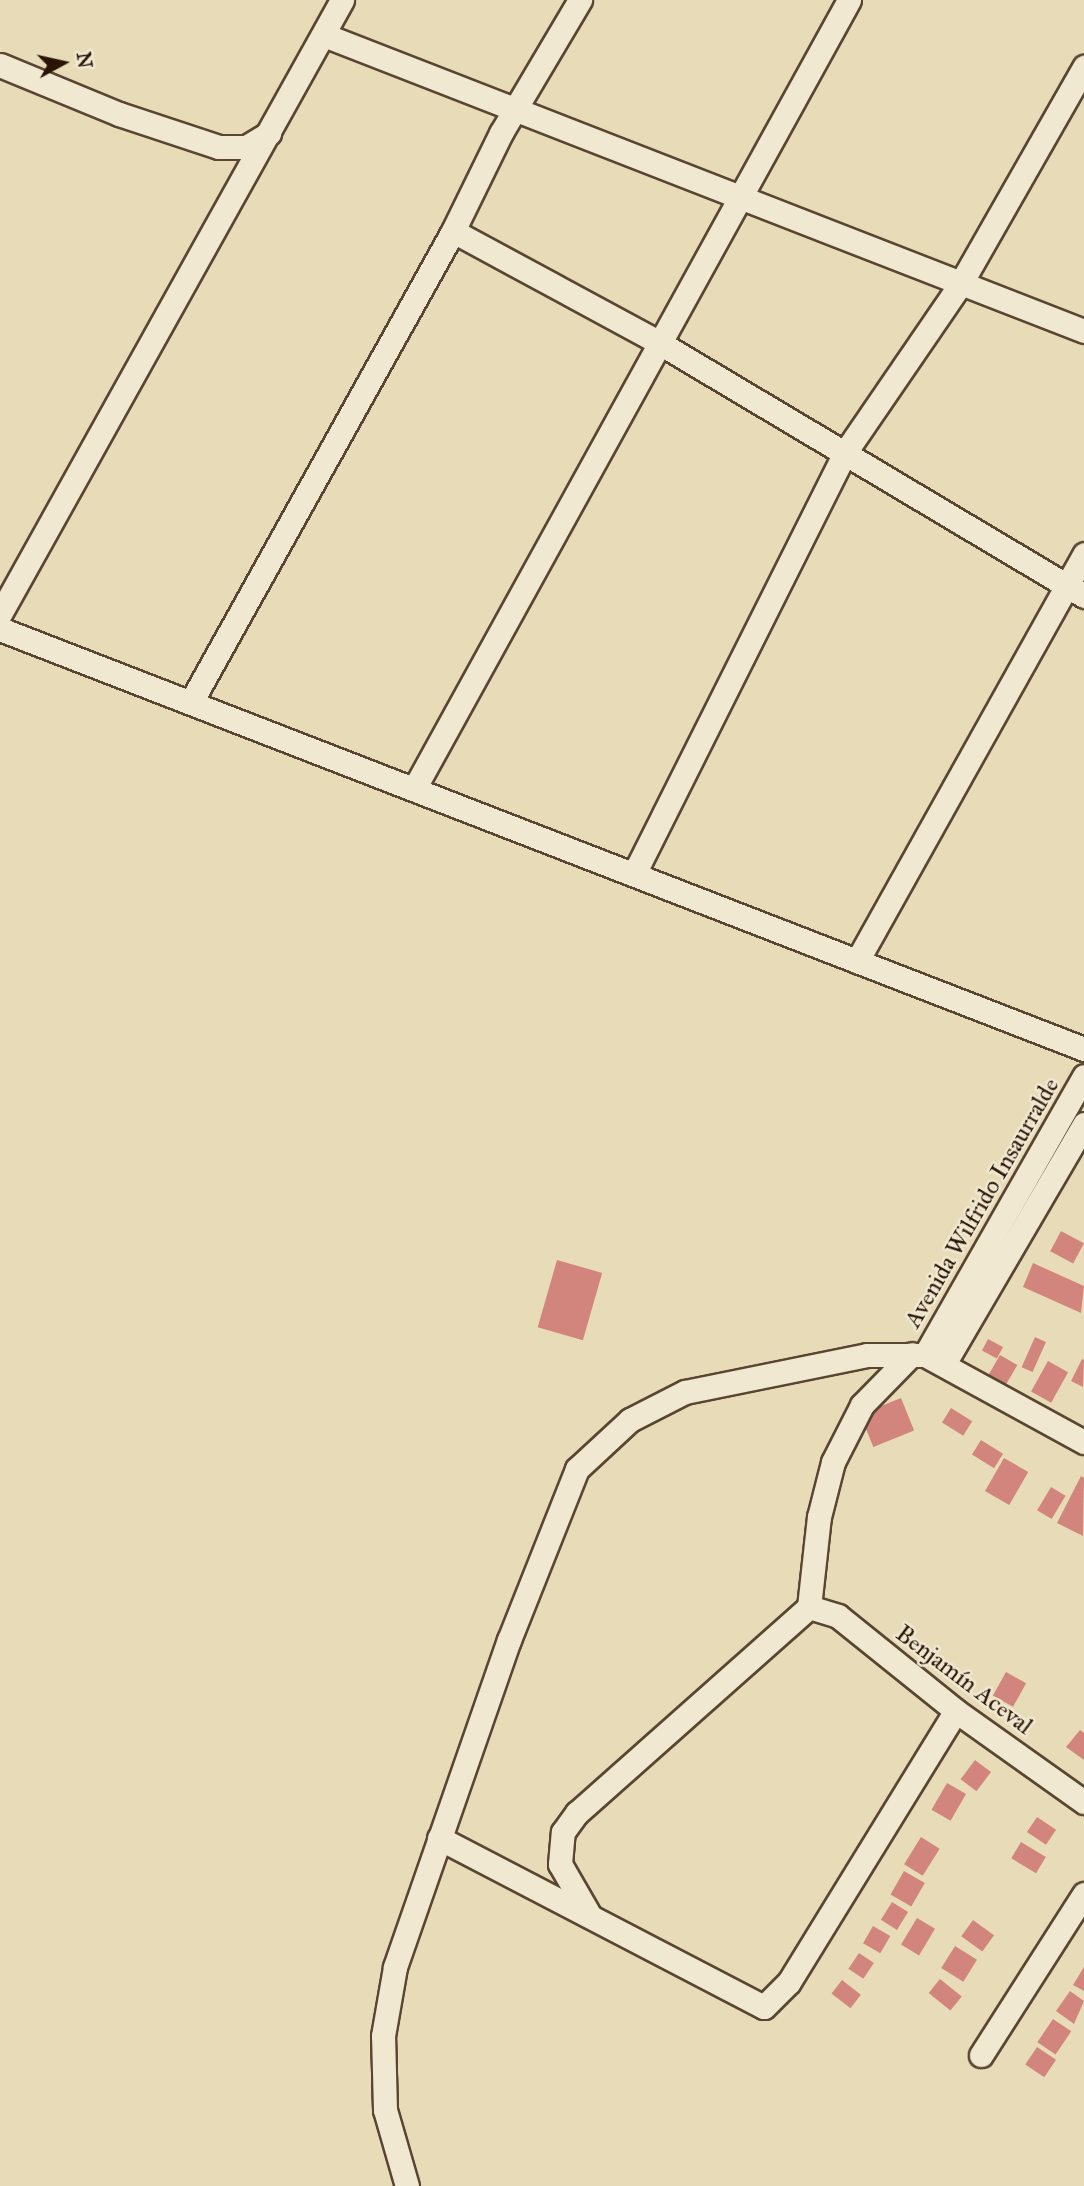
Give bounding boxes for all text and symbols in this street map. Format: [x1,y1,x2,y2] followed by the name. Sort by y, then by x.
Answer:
[28,28,98,98] north arrow
[72,50,97,70] text: N
[899,1073,1065,1333] street label: Avenida Wilfrido Insaurralde
[890,1619,1038,1741] street label: Benjamín Aceval

